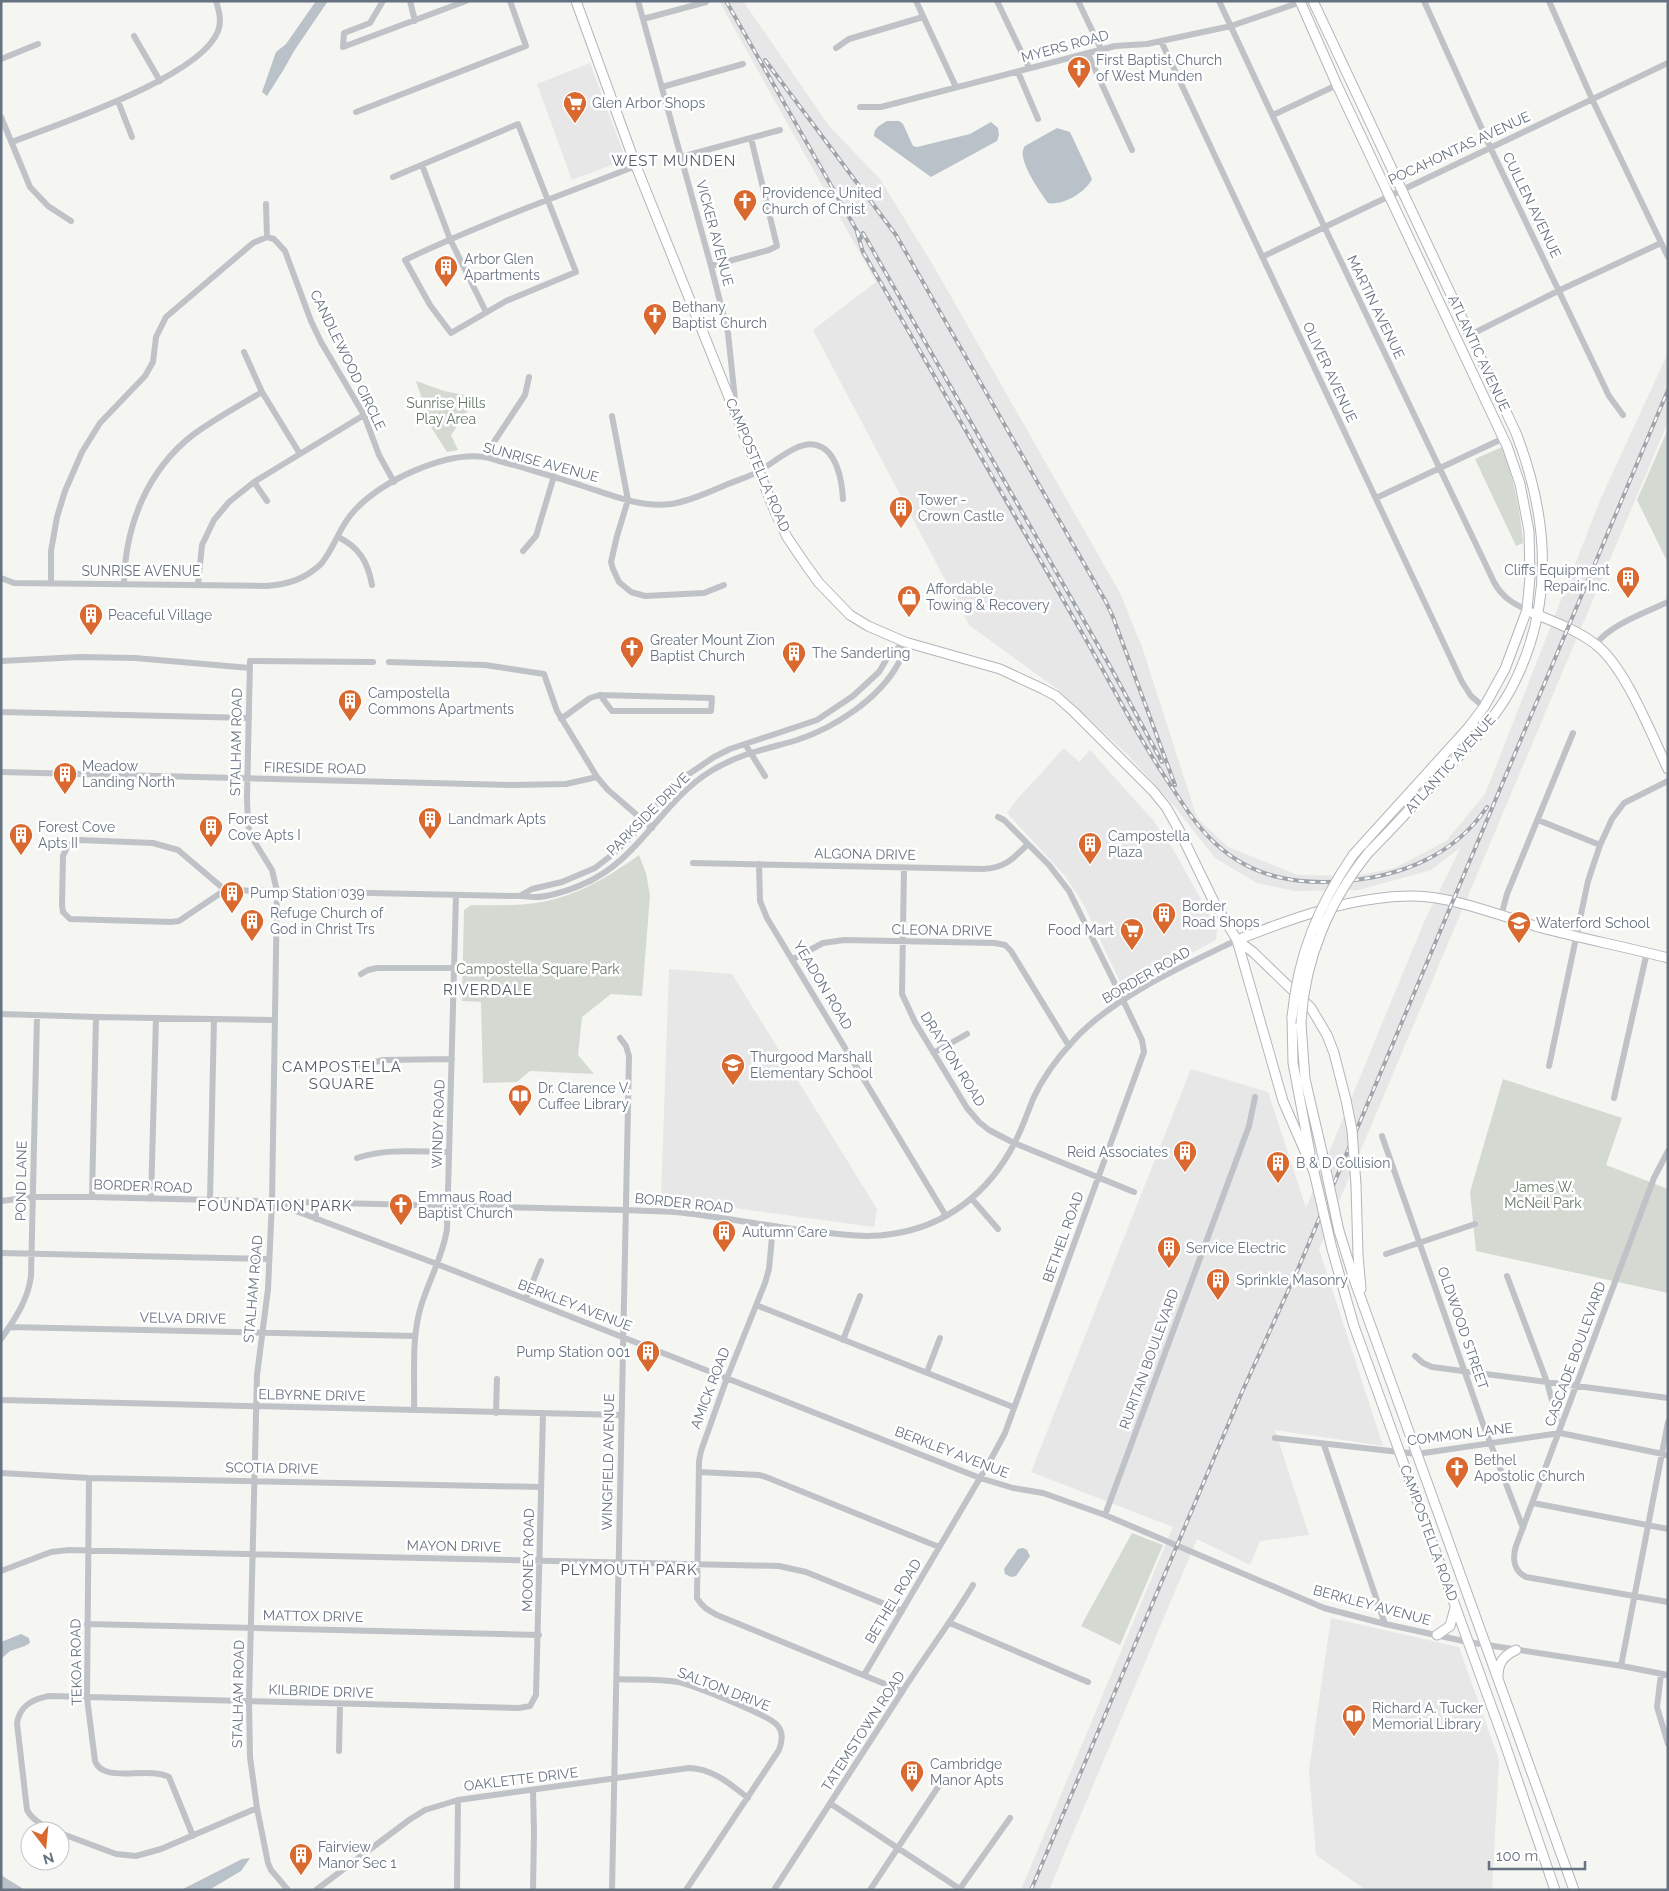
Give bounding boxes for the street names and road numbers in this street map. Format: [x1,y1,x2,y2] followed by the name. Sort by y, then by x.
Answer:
[1020,27,1110,65] street label: MYERS ROAD
[1385,108,1533,188] street label: POCAHONTAS AVENUE
[1499,150,1565,260] street label: CULLEN AVENUE
[693,178,737,288] street label: VICKER AVENUE
[1344,253,1408,361] street label: MARTIN AVENUE
[307,287,389,433] street label: CANDLEWOOD CIRCLE
[1445,292,1513,414] street label: ATLANTIC AVENUE
[1300,319,1360,425] street label: OLIVER AVENUE
[723,396,793,534] street label: CAMPOSTELLA ROAD
[481,439,601,485] street label: SUNRISE AVENUE
[81,563,201,579] street label: SUNRISE AVENUE
[227,688,245,796] street label: STALHAM ROAD
[1402,712,1498,816] street label: ATLANTIC AVENUE
[264,759,366,777] street label: FIRESIDE ROAD
[603,769,693,859] street label: PARKSIDE DRIVE
[814,845,916,863] street label: ALGONA DRIVE
[892,921,992,939] street label: CLEONA DRIVE
[790,938,856,1032] street label: YEADON ROAD
[1099,943,1193,1007] street label: BORDER ROAD
[917,1009,989,1109] street label: DRAYTON ROAD
[428,1079,448,1169] street label: WINDY ROAD
[12,1141,30,1221] street label: POND LANE
[93,1176,193,1196] street label: BORDER ROAD
[1039,1189,1087,1285] street label: BETHEL ROAD
[634,1190,734,1216] street label: BORDER ROAD
[240,1234,266,1344] street label: STALHAM ROAD
[1434,1264,1492,1392] street label: OLDWOOD STREET
[516,1276,634,1334] street label: BERKLEY AVENUE
[1541,1280,1609,1428] street label: CASCADE BOULEVARD
[1116,1287,1182,1431] street label: RURITAN BOULEVARD
[140,1309,226,1327] street label: VELVA DRIVE
[687,1345,733,1431] street label: AMICK ROAD
[258,1386,366,1404] street label: ELBYRNE DRIVE
[599,1393,617,1531] street label: WINGFIELD AVENUE
[1406,1420,1514,1448] street label: COMMON LANE
[893,1423,1011,1481] street label: BERKLEY AVENUE
[225,1459,319,1477] street label: SCOTIA DRIVE
[1397,1463,1461,1603] street label: CAMPOSTELLA ROAD
[519,1508,537,1612] street label: MOONEY ROAD
[407,1537,501,1555] street label: MAYON DRIVE
[862,1556,924,1646] street label: BETHEL ROAD
[1311,1582,1433,1628] street label: BERKLEY AVENUE
[263,1607,363,1625] street label: MATTOX DRIVE
[67,1618,85,1706] street label: TEKOA ROAD
[229,1640,247,1748] street label: STALHAM ROAD
[675,1664,773,1714] street label: SALTON DRIVE
[818,1668,908,1794] street label: TATEMSTOWN ROAD
[268,1681,374,1701] street label: KILBRIDE DRIVE
[463,1764,579,1794] street label: OAKLETTE DRIVE

